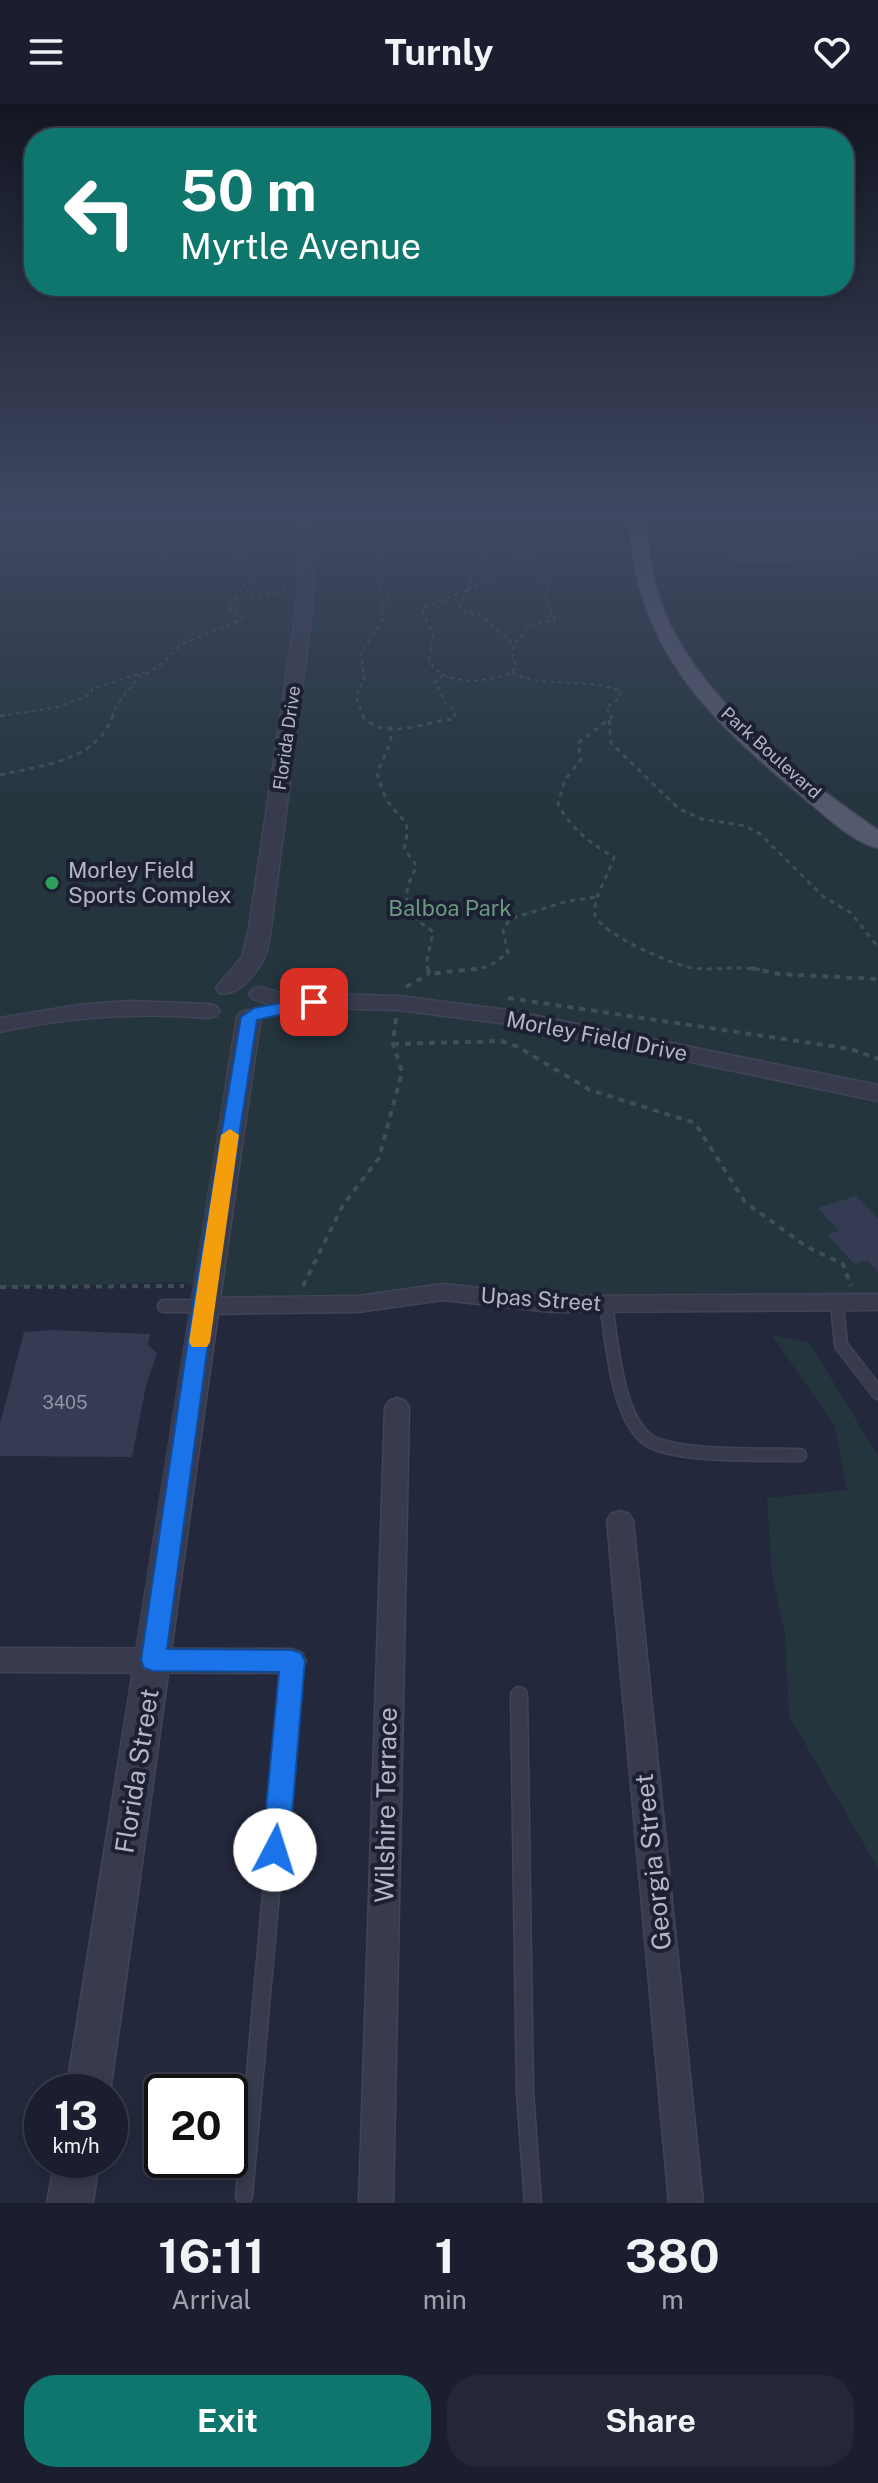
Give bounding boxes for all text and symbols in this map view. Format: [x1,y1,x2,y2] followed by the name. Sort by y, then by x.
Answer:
[24,30,68,74] icon: menu
[810,30,854,74] icon: heart
[385,31,493,73] text: Turnly
[180,158,317,224] text: 50 m
[48,160,152,264] icon: left
[180,225,421,267] text: Myrtle Avenue
[269,684,304,792] street label: Florida Drive
[717,702,826,803] street label: Park Boulevard
[68,857,231,908] place label: Morley Field Sports Complex
[43,874,61,892] marker: Morley Field Sports Complex
[388,895,512,921] park label: Balboa Park
[280,968,348,1036] pin
[292,980,336,1024] icon: arrive
[504,1006,690,1066] street label: Morley Field Drive
[480,1282,602,1316] street label: Upas Street
[42,1392,88,1413] house number: 3405
[108,1686,165,1855] street label: Florida Street
[368,1707,403,1903] street label: Wilshire Terrace
[628,1772,677,1952] street label: Georgia Street
[233,1808,317,1892] position arrow
[144,2074,248,2178] speed limit sign: 20
[54,2092,98,2139] text: 13
[52,2134,100,2158] text: km/h
[158,2227,264,2284] text: 16:11
[434,2227,455,2284] text: 1
[625,2227,720,2284] text: 380
[171,2284,251,2315] text: Arrival
[423,2284,467,2315] text: min
[661,2284,684,2315] text: m
[24,2375,431,2467] button: Exit
[447,2375,854,2467] button: Share

